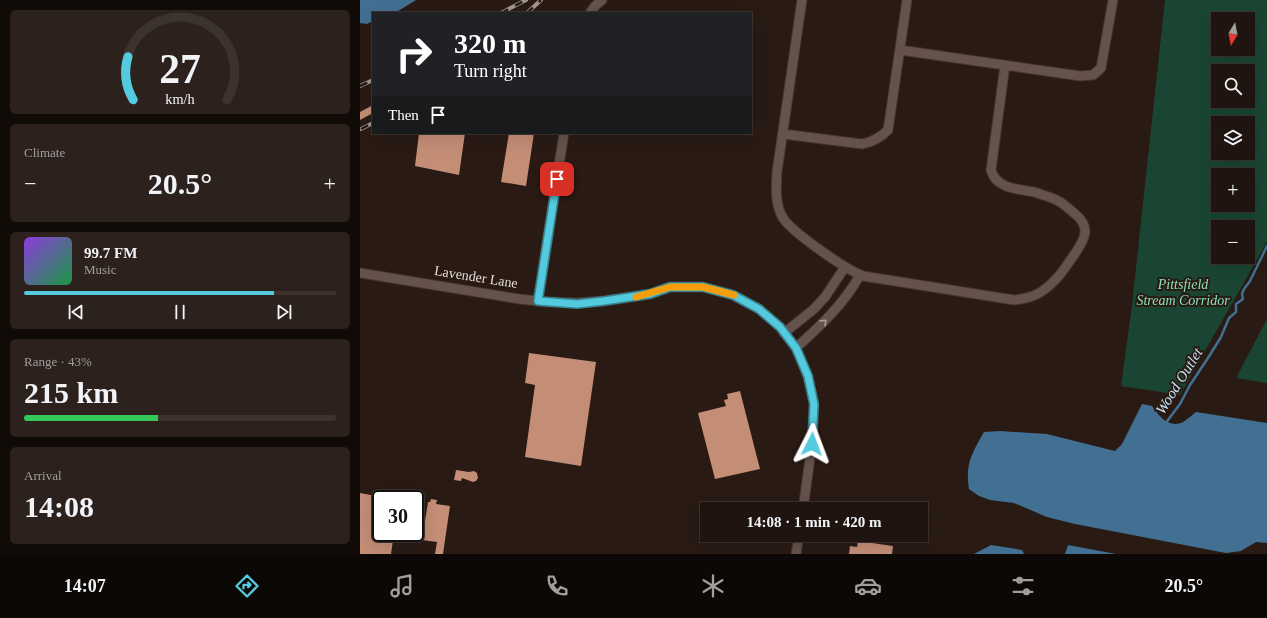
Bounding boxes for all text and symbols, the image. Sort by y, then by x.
north arrow [1211,12,1255,56]
map controls [1211,12,1255,264]
icon: right [388,28,440,80]
text: 320 m [454,28,526,59]
text: 27 [159,46,201,92]
text: Turn right [454,61,527,81]
button: search [1211,64,1255,108]
text: km/h [165,91,195,107]
icon: arrive [427,104,449,126]
text: Then [388,107,419,123]
button: layers [1211,116,1255,160]
text: Climate [24,145,65,160]
pin [540,162,574,196]
text: 20.5° [148,167,212,200]
icon: arrive [546,168,568,190]
button: + [1211,168,1255,212]
text: − [24,171,36,196]
text: + [324,171,336,196]
button: − [1211,220,1255,264]
text: 99.7 FM [84,245,137,261]
text: Music [84,262,117,277]
street label: Lavender Lane [433,263,519,291]
park label: Pittsfield Stream Corridor [1136,277,1230,308]
icon: previous [65,301,87,323]
icon: pause [169,301,191,323]
icon: next [273,301,295,323]
one-way arrow [819,319,827,326]
water label: Wood Outlet [1152,344,1206,417]
text: Range · 43% [24,354,92,369]
text: 215 km [24,376,118,409]
position arrow [791,423,833,465]
text: Arrival [24,468,62,483]
text: 14:08 [24,490,94,523]
speed limit sign: 30 [372,490,424,542]
text: 14:08 · 1 min · 420 m [747,514,882,530]
icon: directions [233,572,261,600]
icon: music [388,572,416,600]
icon: phone [543,572,571,600]
icon: climate [699,572,727,600]
icon: car [854,572,882,600]
icon: filters [1009,572,1037,600]
text: 14:07 [64,576,106,596]
text: 20.5° [1165,576,1203,596]

